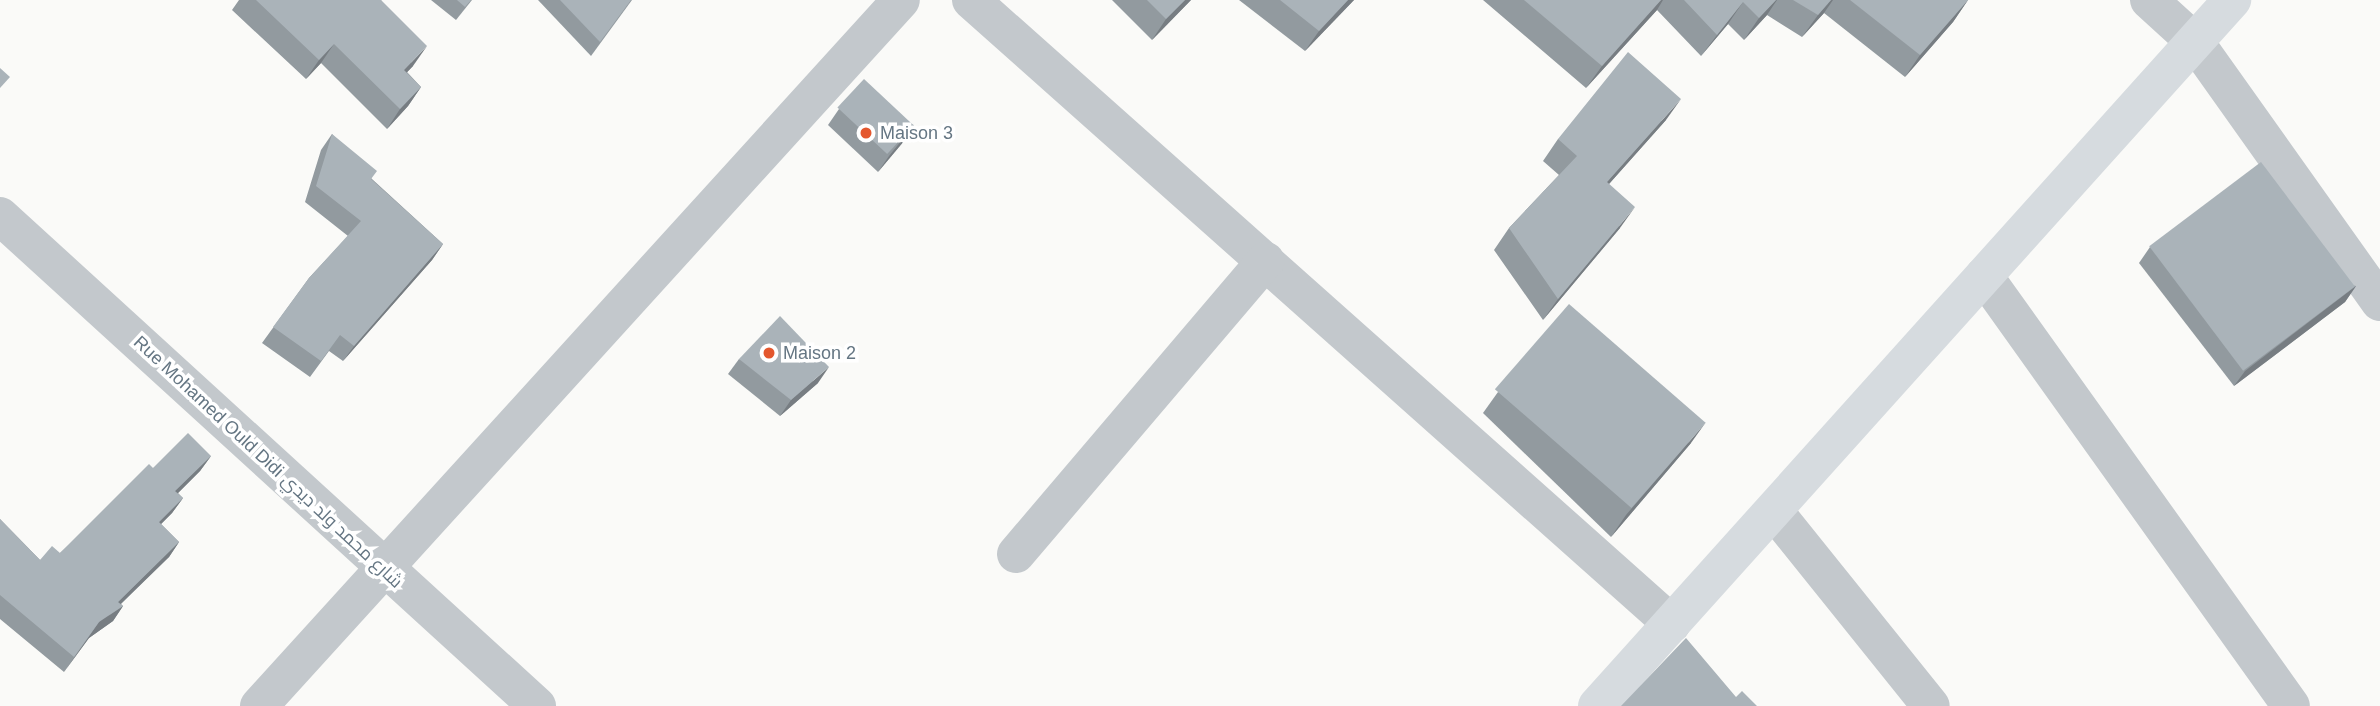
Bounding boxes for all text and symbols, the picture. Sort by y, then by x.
place label: Maison 3 [880,122,953,144]
marker: Maison 3 [858,125,874,141]
street label: Rue Mohamed Ould Didi شارع محمد ولد ديدي [129,331,407,593]
place label: Maison 2 [783,342,856,364]
marker: Maison 2 [761,345,777,361]

